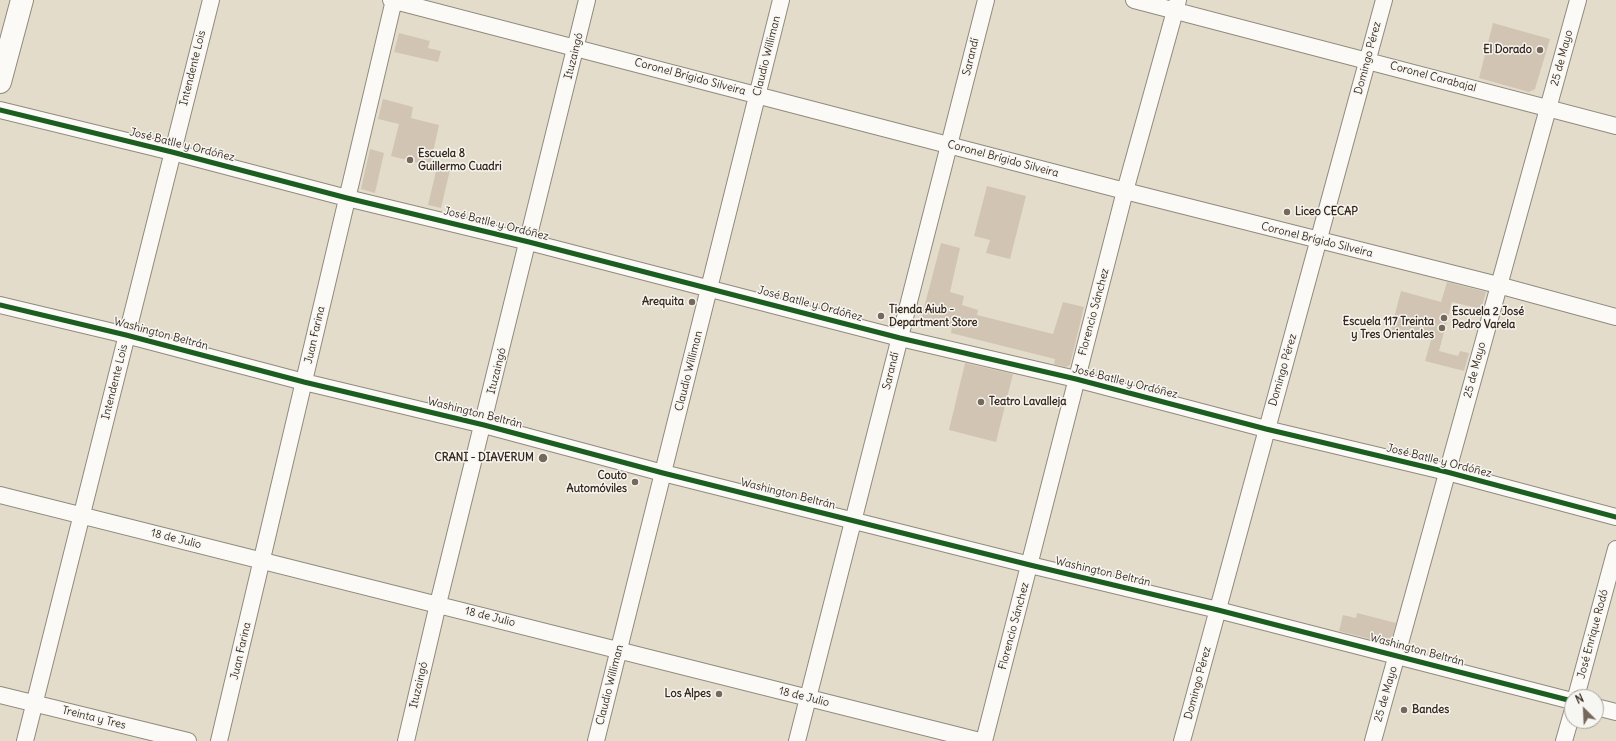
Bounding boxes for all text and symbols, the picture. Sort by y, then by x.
street label: Claudio Williman [751,15,783,97]
street label: Domingo Pérez [1352,20,1384,96]
street label: Intendente Lois [177,29,209,107]
street label: 25 de Mayo [1548,29,1576,87]
street label: Ituzaingó [562,31,586,81]
street label: Sarandí [960,37,982,77]
place label: El Dorado [1483,43,1532,57]
marker: El Dorado [1535,45,1545,55]
street label: Coronel Brígido Silveira [633,56,747,98]
street label: Coronel Carabajal [1388,59,1478,95]
street label: José Batlle y Ordóñez [128,126,236,164]
street label: Coronel Brígido Silveira [946,138,1060,180]
place label: Escuela 8 Guillermo Cuadri [418,147,502,173]
marker: Escuela 8 Guillermo Cuadri [405,155,415,165]
street label: José Batlle y Ordóñez [442,205,550,243]
place label: Liceo CECAP [1295,205,1358,219]
marker: Liceo CECAP [1282,207,1292,217]
street label: Coronel Brígido Silveira [1260,220,1374,260]
street label: Florencio Sánchez [1076,267,1112,357]
street label: José Batlle y Ordóñez [756,284,864,324]
place label: Arequita [642,295,684,309]
marker: Arequita [687,297,697,307]
place label: Tienda Aiub - Department Store [889,303,978,329]
street label: Juan Farina [302,305,328,365]
place label: Escuela 2 José Pedro Varela [1452,305,1524,331]
marker: Tienda Aiub - Department Store [876,311,886,321]
marker: Escuela 2 José Pedro Varela [1439,313,1449,323]
street label: Washington Beltrán [112,315,210,353]
place label: Escuela 117 Treinta y Tres Orientales [1343,315,1434,341]
marker: Escuela 117 Treinta y Tres Orientales [1437,323,1447,333]
street label: Claudio Williman [673,330,705,412]
street label: Domingo Pérez [1266,332,1300,408]
street label: 25 de Mayo [1461,341,1489,399]
street label: Intendente Lois [99,343,131,421]
street label: Ituzaingó [485,346,509,396]
street label: Sarandí [880,351,902,391]
street label: José Batlle y Ordóñez [1071,363,1179,401]
street label: Washington Beltrán [426,395,524,431]
place label: Teatro Lavalleja [989,395,1066,409]
marker: Teatro Lavalleja [976,397,986,407]
street label: José Batlle y Ordóñez [1385,442,1493,480]
place label: CRANI - DIAVERUM [434,451,534,465]
marker: CRANI - DIAVERUM [537,452,549,464]
place label: Couto Automóviles [567,469,627,495]
street label: Washington Beltrán [739,476,837,512]
marker: Couto Automóviles [630,477,640,487]
street label: 18 de Julio [149,526,203,552]
street label: Washington Beltrán [1054,555,1152,589]
street label: Florencio Sánchez [996,581,1032,671]
street label: José Enrique Rodó [1575,588,1611,680]
street label: 18 de Julio [463,604,517,630]
street label: Juan Farina [228,621,254,681]
street label: Washington Beltrán [1368,631,1466,669]
street label: Claudio Williman [594,644,626,726]
street label: Domingo Pérez [1182,645,1214,721]
street label: Ituzaingó [407,660,431,710]
street label: 25 de Mayo [1372,665,1400,723]
street label: 18 de Julio [777,684,831,710]
place label: Los Alpes [665,687,711,701]
marker: Los Alpes [714,689,724,699]
north arrow [1564,689,1604,729]
text: N [1573,691,1586,707]
place label: Bandes [1412,703,1449,717]
street label: Treinta y Tres [61,704,127,732]
marker: Bandes [1399,705,1409,715]

